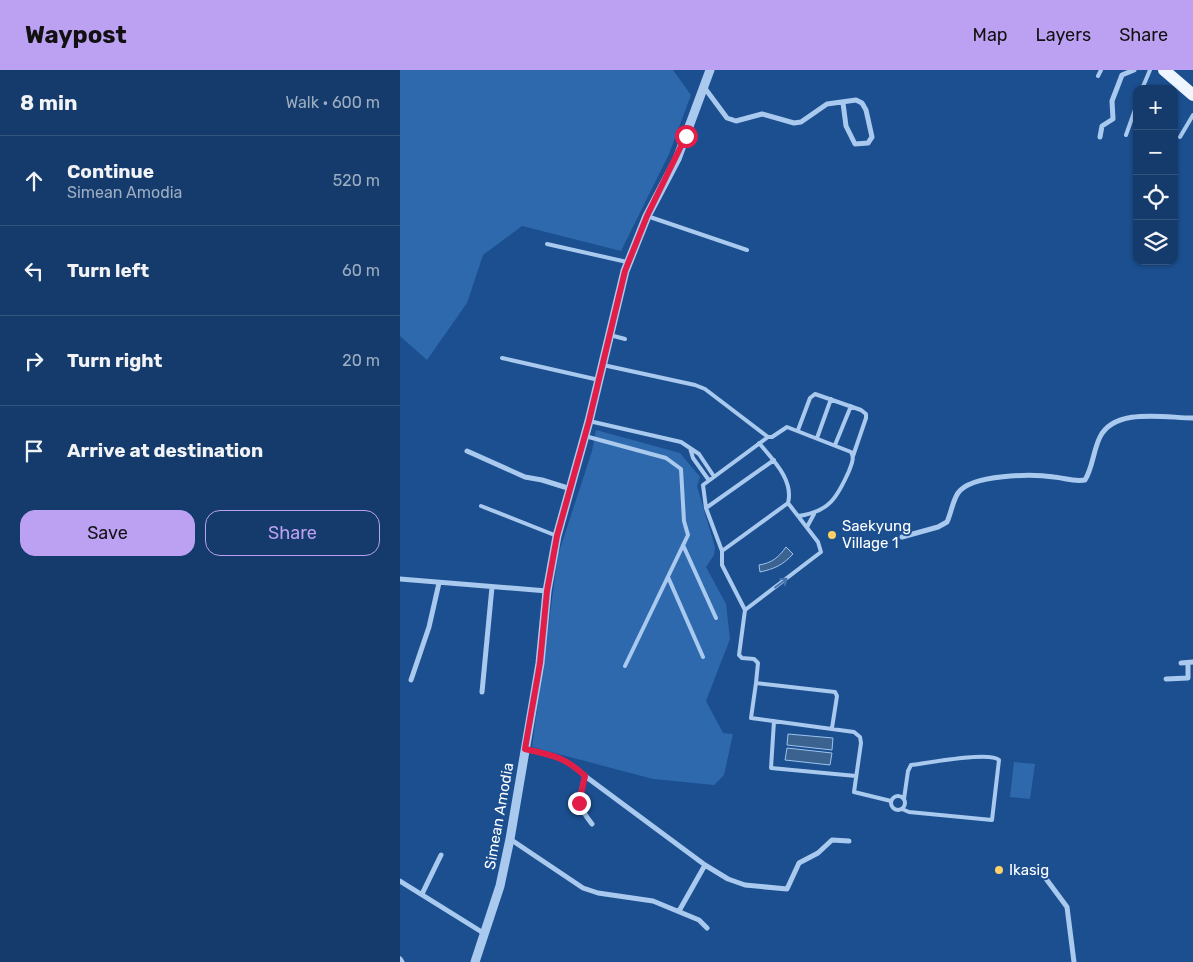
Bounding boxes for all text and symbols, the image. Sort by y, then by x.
text: Waypost [25,21,127,49]
text: Map [973,24,1008,46]
text: Layers [1036,24,1091,46]
text: Share [1119,24,1168,46]
map controls [1133,85,1178,265]
button: + [1133,85,1178,130]
text: 8 min [20,90,77,115]
text: Walk · 600 m [285,93,380,112]
route start [675,125,698,148]
button: − [1133,130,1178,175]
text: Continue [67,160,154,183]
icon: ahead [20,167,48,195]
text: 520 m [333,171,380,190]
button: locate [1133,175,1178,220]
text: Simean Amodia [67,183,182,202]
button: layers [1133,220,1178,265]
icon: left [20,257,48,285]
text: Turn left [67,259,149,282]
text: 60 m [342,261,380,280]
icon: right [20,347,48,375]
text: Turn right [67,349,162,372]
text: 20 m [342,351,380,370]
icon: arrive [20,437,48,465]
text: Arrive at destination [67,439,263,462]
button: Save [20,510,195,556]
button: Share [205,510,380,556]
place label: Saekyung Village 1 [842,517,911,552]
marker: Saekyung Village 1 [826,529,838,541]
one-way arrow [774,578,788,588]
street label: Simean Amodia [481,761,517,871]
route end [568,792,591,815]
place label: Ikasig [1009,861,1049,879]
marker: Ikasig [993,864,1005,876]

